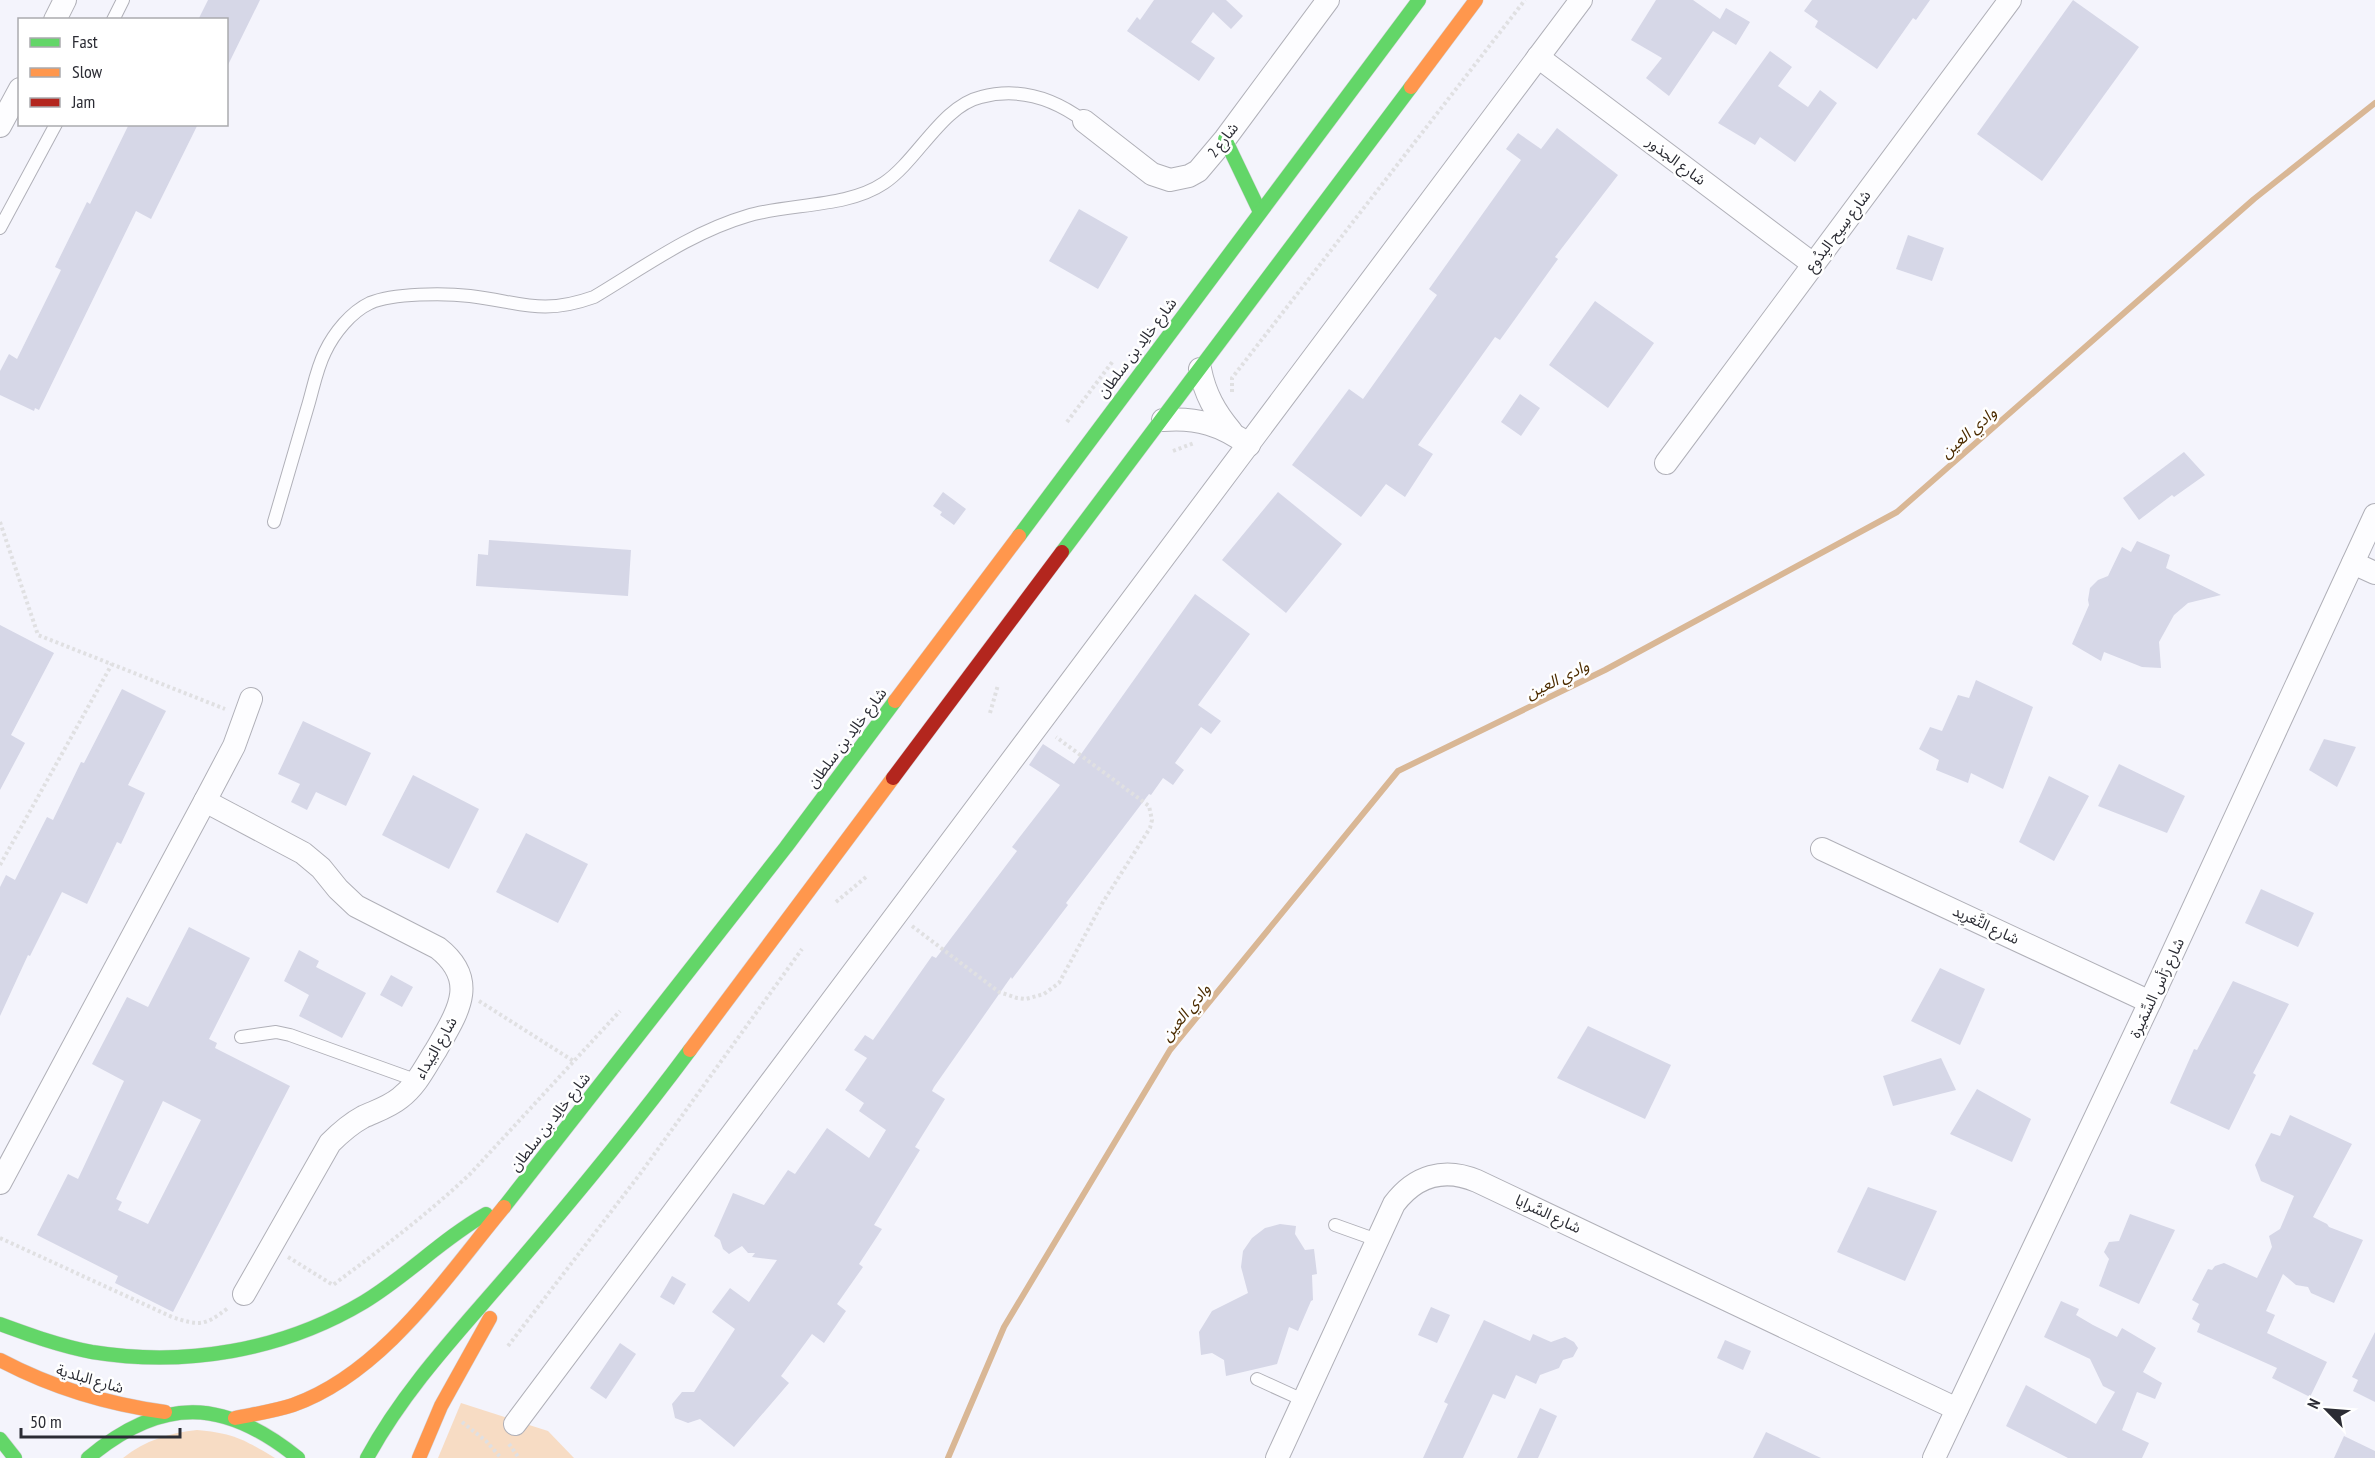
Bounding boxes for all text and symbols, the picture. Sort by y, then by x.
legend [18,18,228,126]
text: Fast [72,30,98,53]
text: Slow [72,60,103,83]
text: Jam [71,90,95,113]
street label: شارع 2 [1203,118,1245,163]
street label: شارع الجذور [1640,131,1710,192]
street label: شارع سِيح البِدُوع [1801,186,1877,277]
street label: شارع خالِد بن سلطان [1093,294,1183,403]
water label: وادي العين [1936,402,2003,465]
water label: وادي العين [1522,655,1594,706]
street label: شارع خالِد بن سلطان [803,684,893,793]
street label: شارع التَّغرِيد [1949,901,2023,951]
street label: شارع رَأس السِّمَيرة [2125,934,2191,1042]
water label: وادي العين [1156,979,1217,1047]
street label: شارع البَيداء [410,1013,464,1084]
street label: شارع خالِد بن سلطان [505,1068,597,1177]
street label: شارع السَّرايا [1511,1190,1584,1240]
street label: شارع البلدية [53,1360,126,1400]
north arrow [2297,1380,2357,1440]
text: N [2303,1396,2324,1412]
scale bar [21,1401,180,1439]
text: 50 m [30,1410,62,1433]

